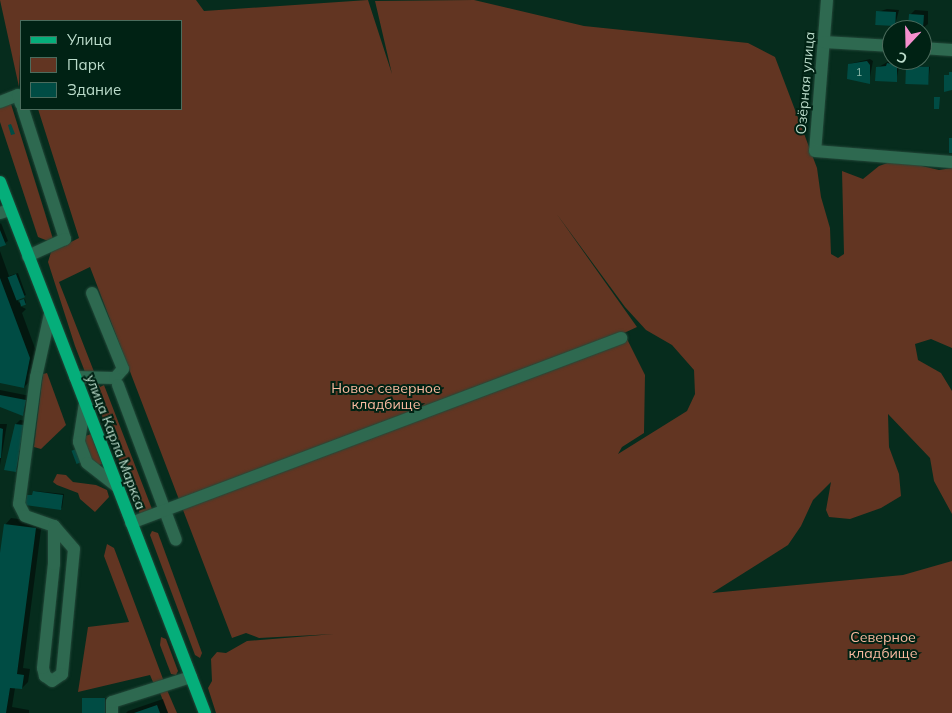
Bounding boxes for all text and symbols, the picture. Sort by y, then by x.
legend [20,20,182,110]
north arrow [882,20,932,70]
text: Улица [67,30,112,49]
street label: Озёрная улица [792,31,818,135]
text: С [894,48,910,68]
text: Парк [67,55,105,74]
house number: 1 [856,65,862,79]
text: Здание [67,80,121,99]
street label: улица Карла Маркса [82,372,150,512]
park label: Новое северное кладбище [331,380,441,412]
park label: Северное кладбище [849,629,917,662]

